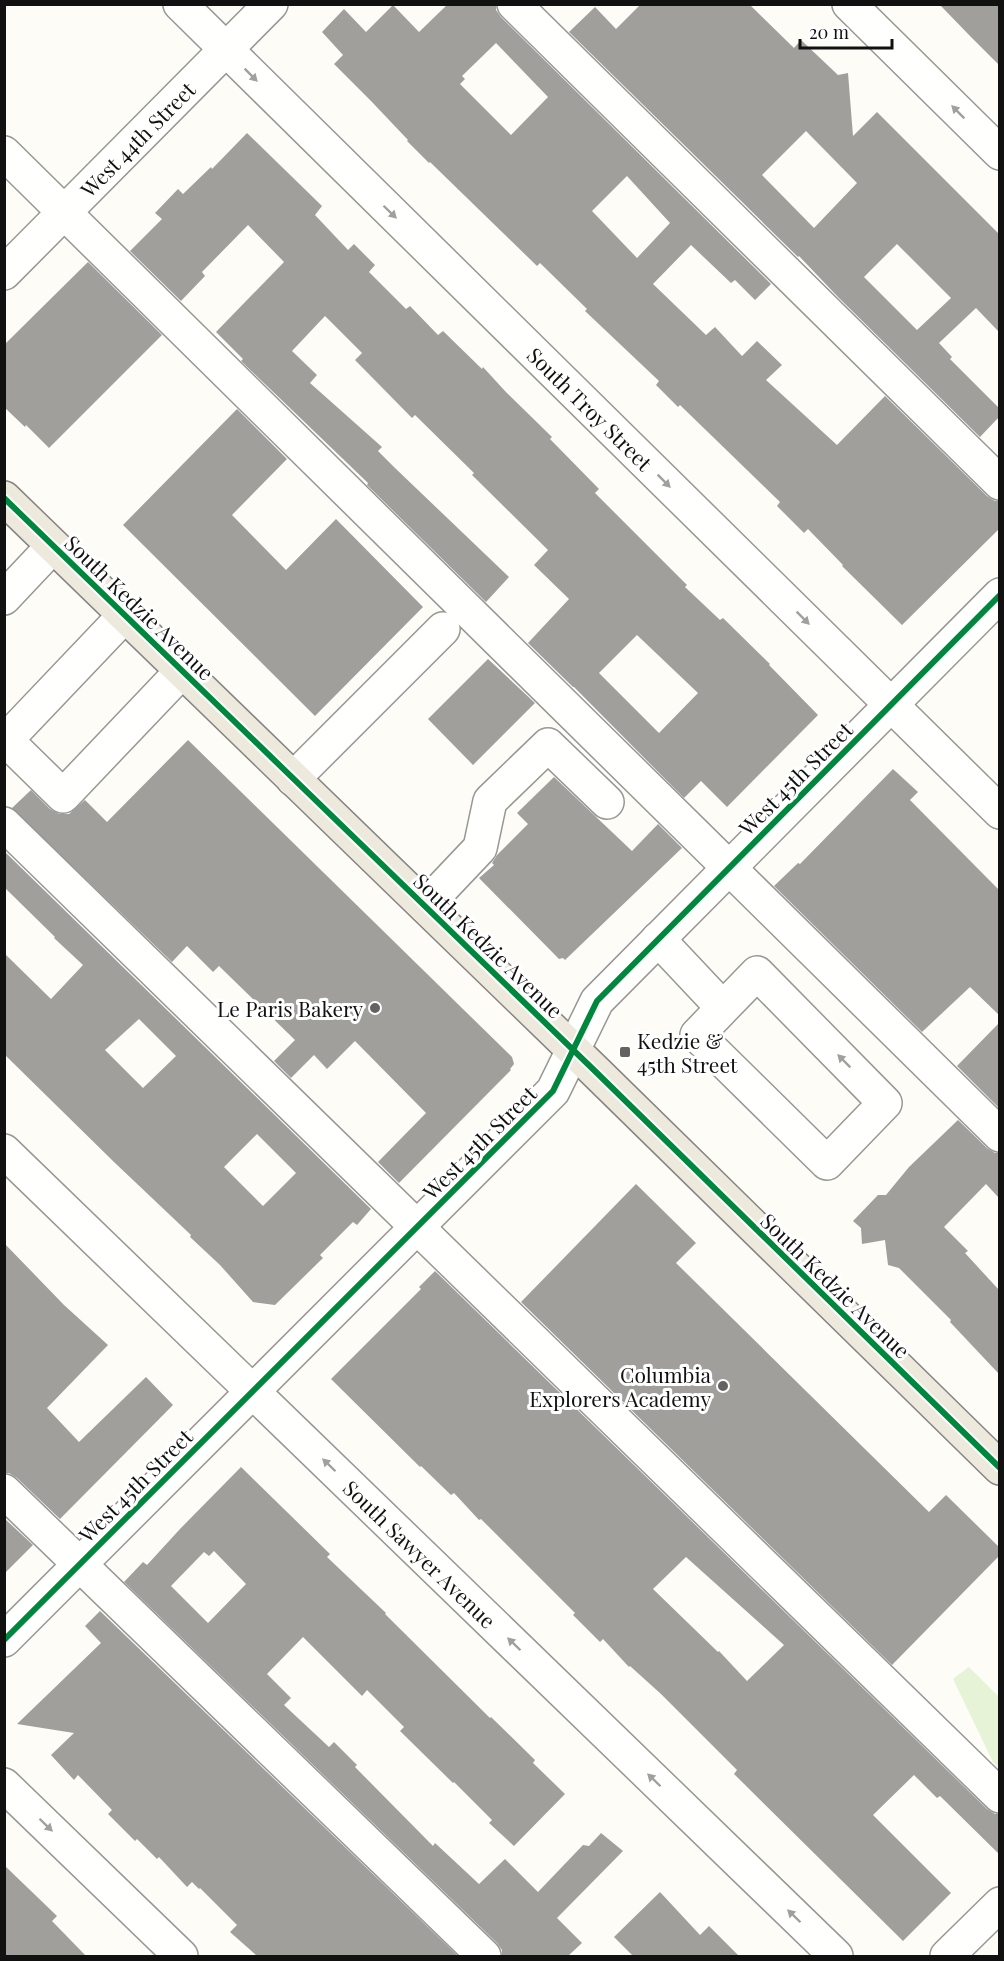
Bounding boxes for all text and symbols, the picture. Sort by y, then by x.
scale bar [800,12,892,50]
text: 20 m [809,20,849,44]
one-way arrow [244,68,259,82]
street label: West 44th Street [73,75,201,203]
one-way arrow [951,105,965,119]
one-way arrow [383,204,397,218]
street label: South Troy Street [522,341,659,476]
one-way arrow [656,474,670,488]
street label: South Kedzie Avenue [59,528,221,686]
one-way arrow [795,611,810,625]
street label: West 45th Street [731,715,858,842]
street label: South Kedzie Avenue [408,866,570,1024]
place label: Le Paris Bakery [217,994,363,1022]
marker: Le Paris Bakery [368,1001,382,1015]
place label: Kedzie & 45th Street [637,1026,738,1078]
marker: Kedzie & 45th Street [618,1045,632,1059]
one-way arrow [837,1053,851,1068]
street label: West 45th Street [415,1079,542,1206]
street label: South Kedzie Avenue [755,1206,917,1364]
place label: Columbia Explorers Academy [529,1360,712,1412]
marker: Columbia Explorers Academy [716,1379,730,1393]
street label: West 45th Street [71,1422,198,1549]
one-way arrow [321,1458,336,1472]
street label: South Sawyer Avenue [338,1473,502,1634]
one-way arrow [507,1638,521,1652]
one-way arrow [646,1773,661,1787]
one-way arrow [39,1818,53,1832]
one-way arrow [787,1910,802,1923]

